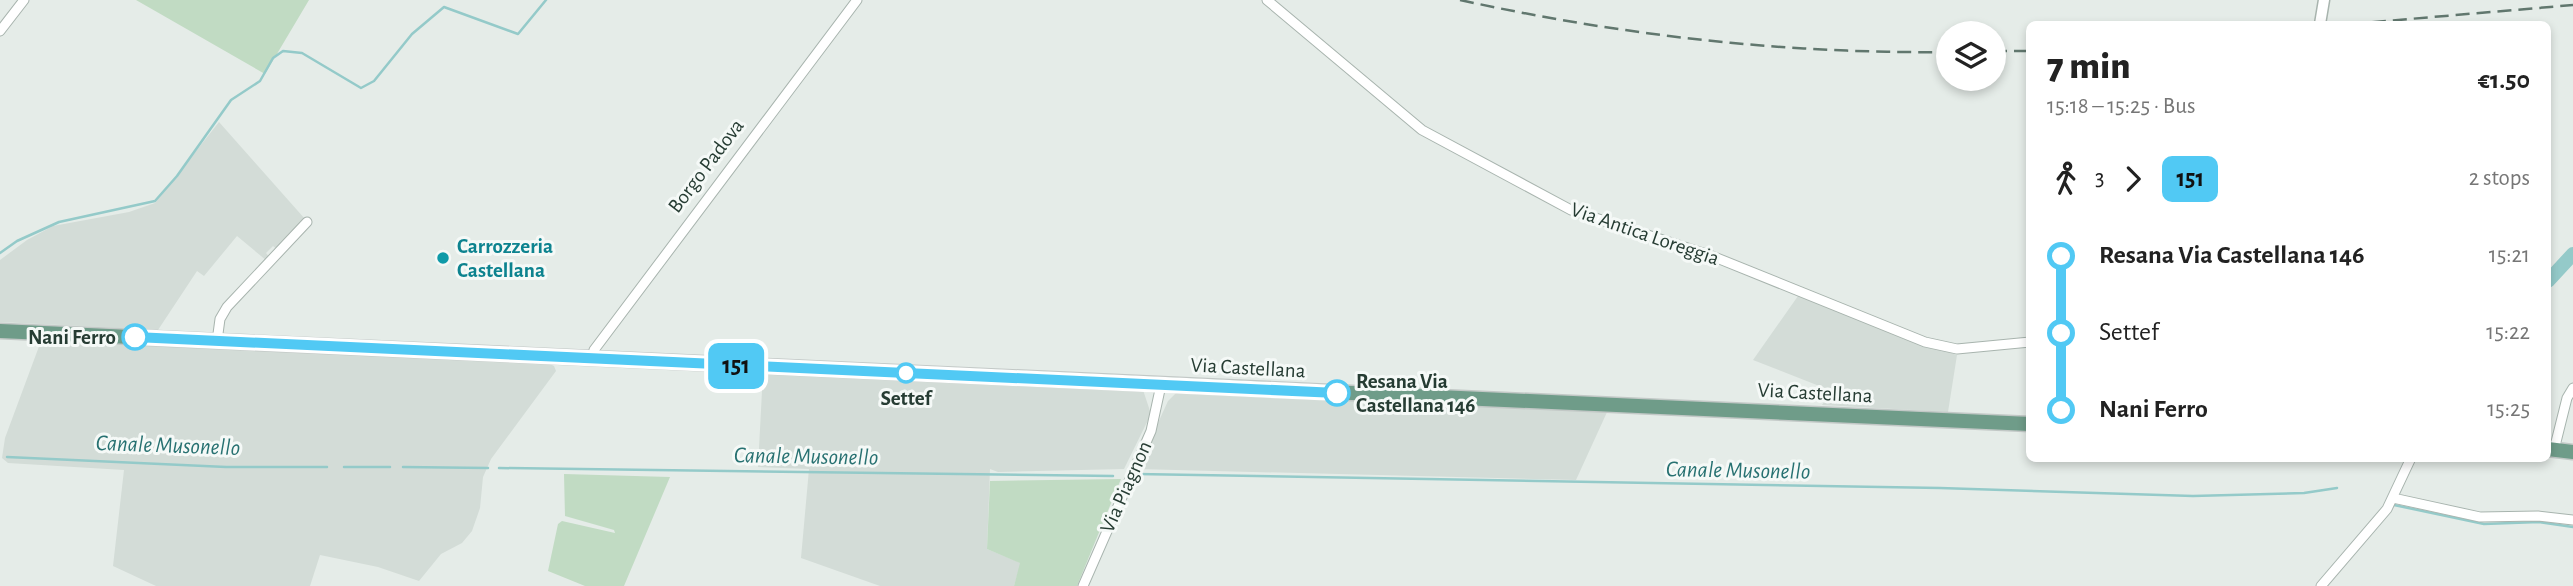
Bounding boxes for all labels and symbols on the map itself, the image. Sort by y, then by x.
street label: Borgo Padova [664,115,748,217]
street label: Via Antica Loreggia [1568,199,1722,269]
place label: Carrozzeria Castellana [457,236,553,281]
marker: Carrozzeria Castellana [435,250,451,266]
marker: Nani Ferro [122,324,148,350]
place label: Nani Ferro [28,327,116,348]
line badge: 151 [696,343,776,389]
street label: Via Castellana [1190,355,1306,382]
marker: Settef [896,363,916,383]
place label: Resana Via Castellana 146 [1356,371,1475,416]
marker: Resana Via Castellana 146 [1324,380,1350,406]
street label: Via Castellana [1757,380,1873,407]
place label: Settef [881,388,934,409]
water label: Canale Musonello [95,432,241,460]
street label: Via Piagnon [1097,438,1155,536]
water label: Canale Musonello [734,444,878,470]
water label: Canale Musonello [1666,458,1810,484]

